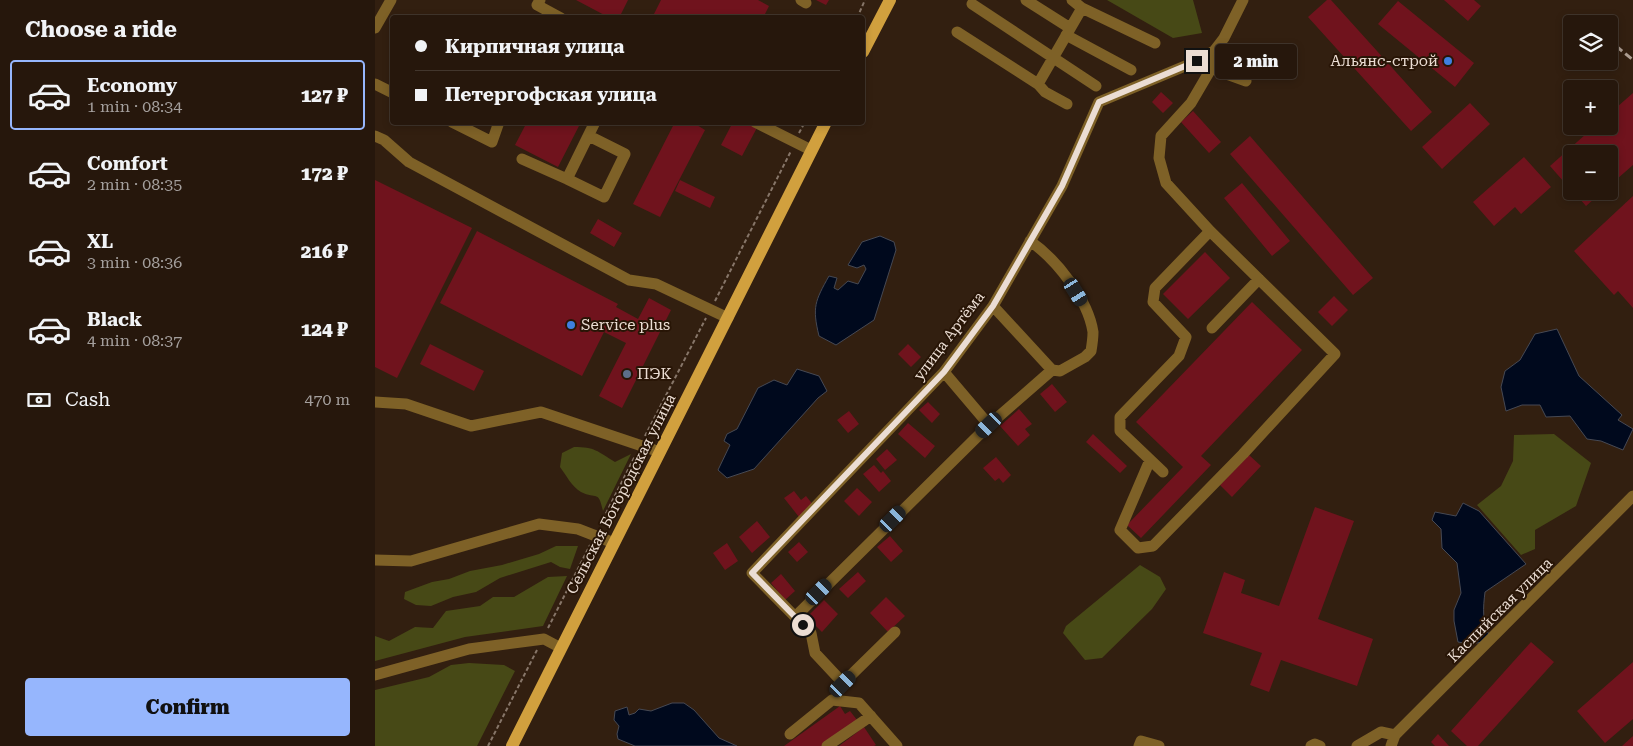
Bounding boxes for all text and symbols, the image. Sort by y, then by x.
map controls [1563,15,1618,200]
button: layers [1563,15,1618,70]
text: Choose a ride [25,17,177,42]
text: Кирпичная улица [445,35,624,58]
callout: 2 min [1215,44,1297,78]
route end [1186,50,1208,72]
text: 2 min [1234,52,1278,71]
place label: Альянс-строй [1330,52,1438,70]
marker: Альянс-строй [1442,55,1454,67]
icon: car [27,73,72,118]
text: Economy [87,74,177,97]
button: + [1563,80,1618,135]
text: Петергофская улица [445,83,657,106]
text: 127 ₽ [301,84,348,107]
text: 1 min · 08:34 [87,97,182,116]
button: − [1563,145,1618,200]
icon: car [27,151,72,196]
text: Comfort [87,152,168,175]
text: 172 ₽ [301,162,348,185]
text: 2 min · 08:35 [87,175,182,194]
icon: car [27,229,72,274]
text: XL [87,230,113,253]
text: 216 ₽ [301,240,348,263]
text: 3 min · 08:36 [87,253,182,272]
car [1061,275,1090,309]
street label: улица Артёма [910,288,988,384]
icon: car [27,307,72,352]
text: Black [87,308,142,331]
place label: Service plus [581,316,670,334]
text: 124 ₽ [301,318,348,341]
marker: Service plus [565,319,577,331]
text: 4 min · 08:37 [87,331,182,350]
place label: ПЭК [637,365,672,383]
marker: ПЭК [621,368,633,380]
icon: cash [25,386,53,414]
text: Cash [65,388,110,411]
text: 470 m [304,390,350,409]
street label: Сельская Богородская улица [563,391,679,597]
car [972,409,1005,441]
car [877,503,908,535]
street label: Каспийская улица [1444,554,1556,666]
car [803,576,834,608]
route start [792,614,814,636]
car [827,668,858,700]
button: Confirm [25,678,350,736]

